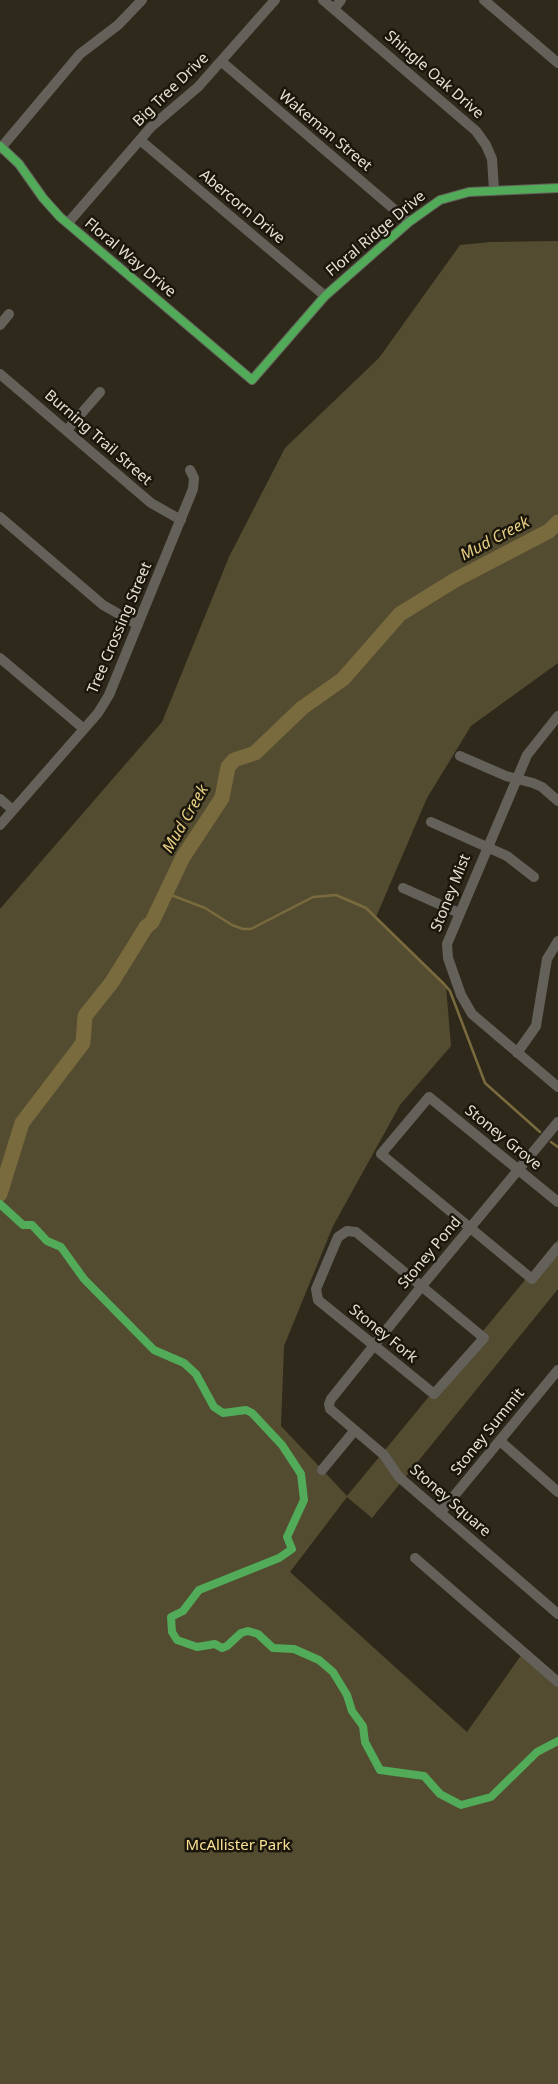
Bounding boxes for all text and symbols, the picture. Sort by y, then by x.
street label: Shingle Oak Drive [381,27,487,123]
street label: Big Tree Drive [129,49,213,131]
street label: Wakeman Street [275,87,375,175]
street label: Abercorn Drive [196,166,288,248]
street label: Floral Ridge Drive [323,187,429,281]
street label: Floral Way Drive [81,215,179,301]
street label: Burning Trail Street [41,387,155,489]
water label: Mud Creek [457,513,533,565]
street label: Tree Crossing Street [84,559,156,697]
water label: Mud Creek [159,782,213,856]
street label: Stoney Mist [427,852,475,934]
street label: Stoney Grove [461,1102,545,1174]
street label: Stoney Pond [395,1213,465,1293]
street label: Stoney Fork [345,1301,421,1367]
street label: Stoney Summit [447,1385,529,1479]
street label: Stoney Square [406,1461,494,1541]
park label: McAllister Park [186,1837,290,1855]

